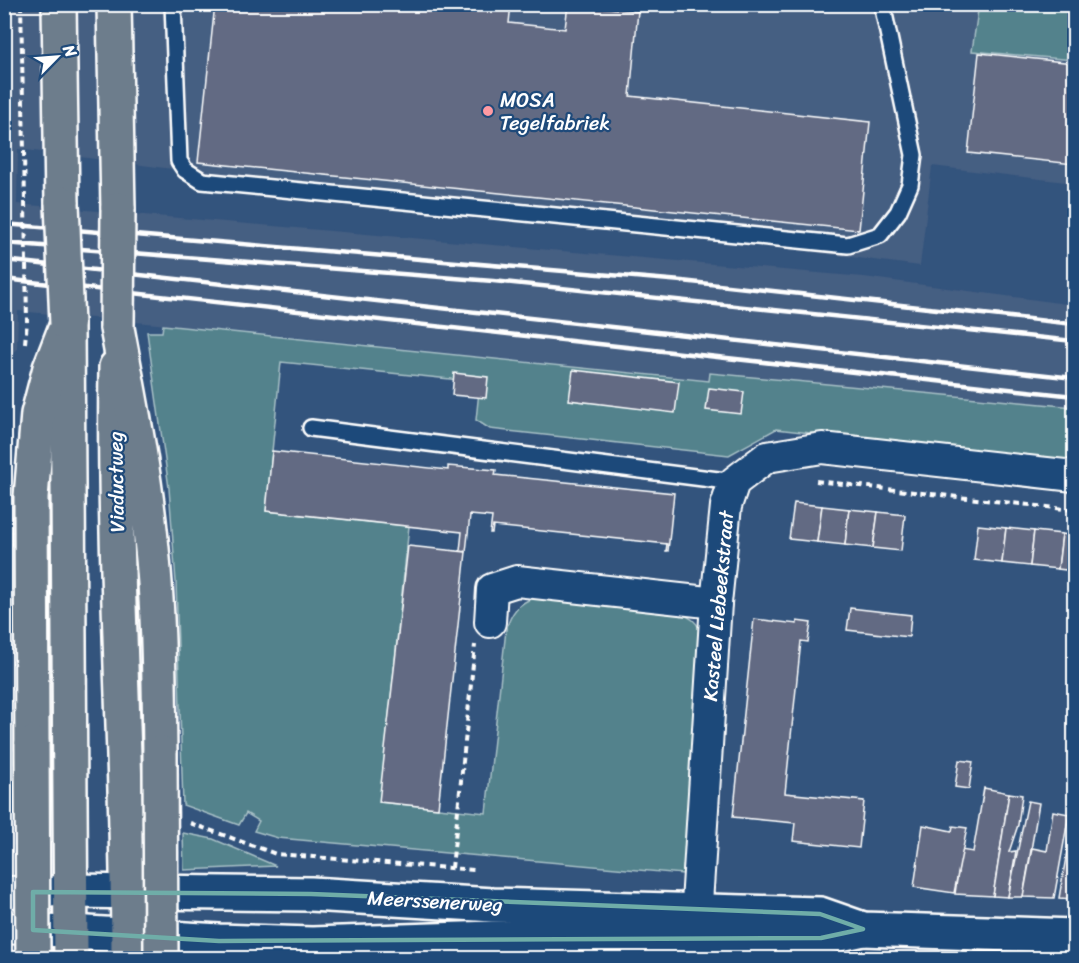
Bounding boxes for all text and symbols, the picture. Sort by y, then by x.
north arrow [27,27,87,87]
text: N [54,39,86,63]
place label: MOSA Tegelfabriek [500,83,610,141]
marker: MOSA Tegelfabriek [481,104,495,118]
street label: Viaductweg [98,431,135,533]
street label: Kasteel Liebeekstraat [693,509,744,703]
street label: Meerssenerweg [366,880,504,923]

